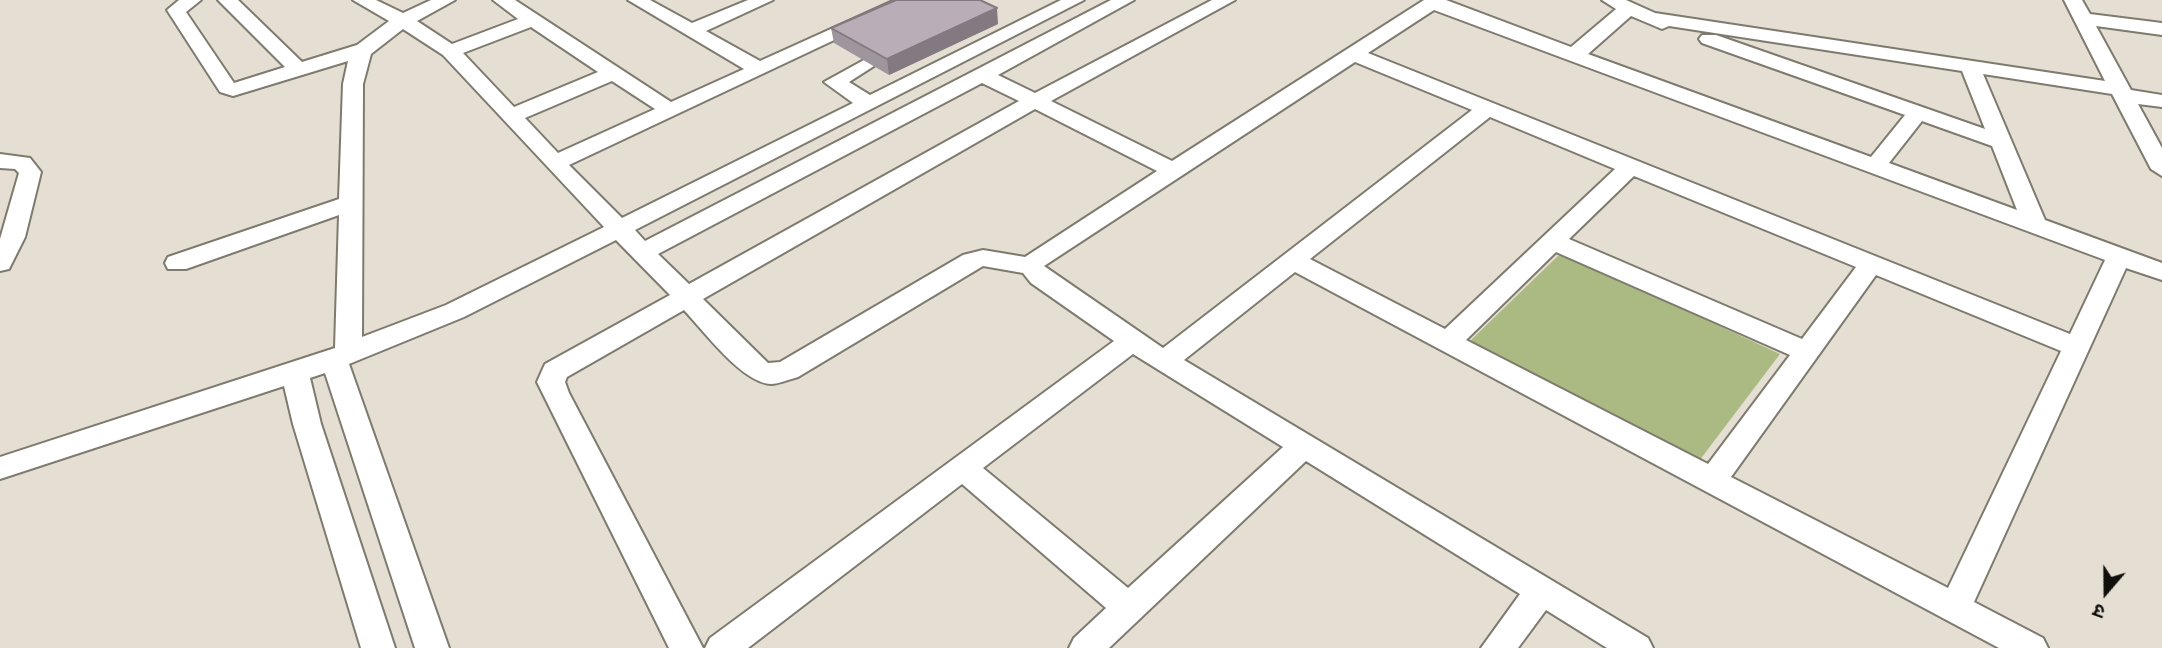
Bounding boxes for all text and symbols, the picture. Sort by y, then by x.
north arrow [2071,557,2141,627]
text: उ [2089,599,2108,625]

